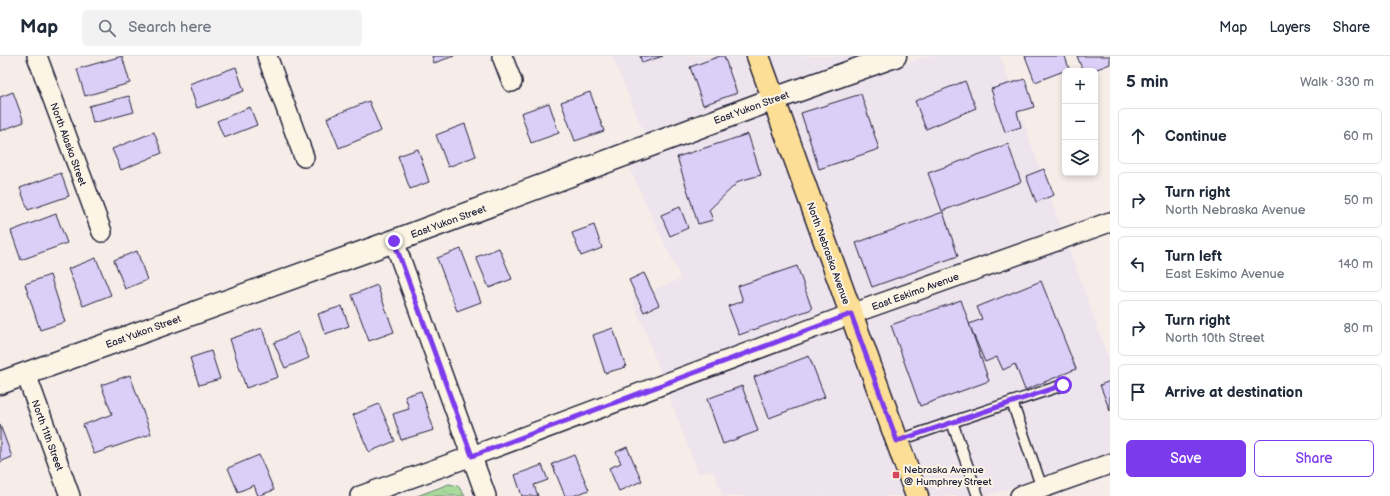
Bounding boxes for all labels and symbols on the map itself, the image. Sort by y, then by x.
street label: East Yukon Street [712,89,791,127]
street label: North Alaska Street [47,101,89,187]
street label: North Nebraska Avenue [804,201,852,306]
street label: East Yukon Street [409,203,488,241]
route end [385,232,403,250]
street label: East Eskimo Avenue [870,271,961,313]
street label: East Yukon Street [104,313,183,351]
route start [1054,376,1072,394]
street label: North 11th Street [29,398,65,472]
place label: Nebraska Avenue @ Humphrey Street [904,464,991,488]
marker: Nebraska Avenue @ Humphrey Street [891,470,901,480]

